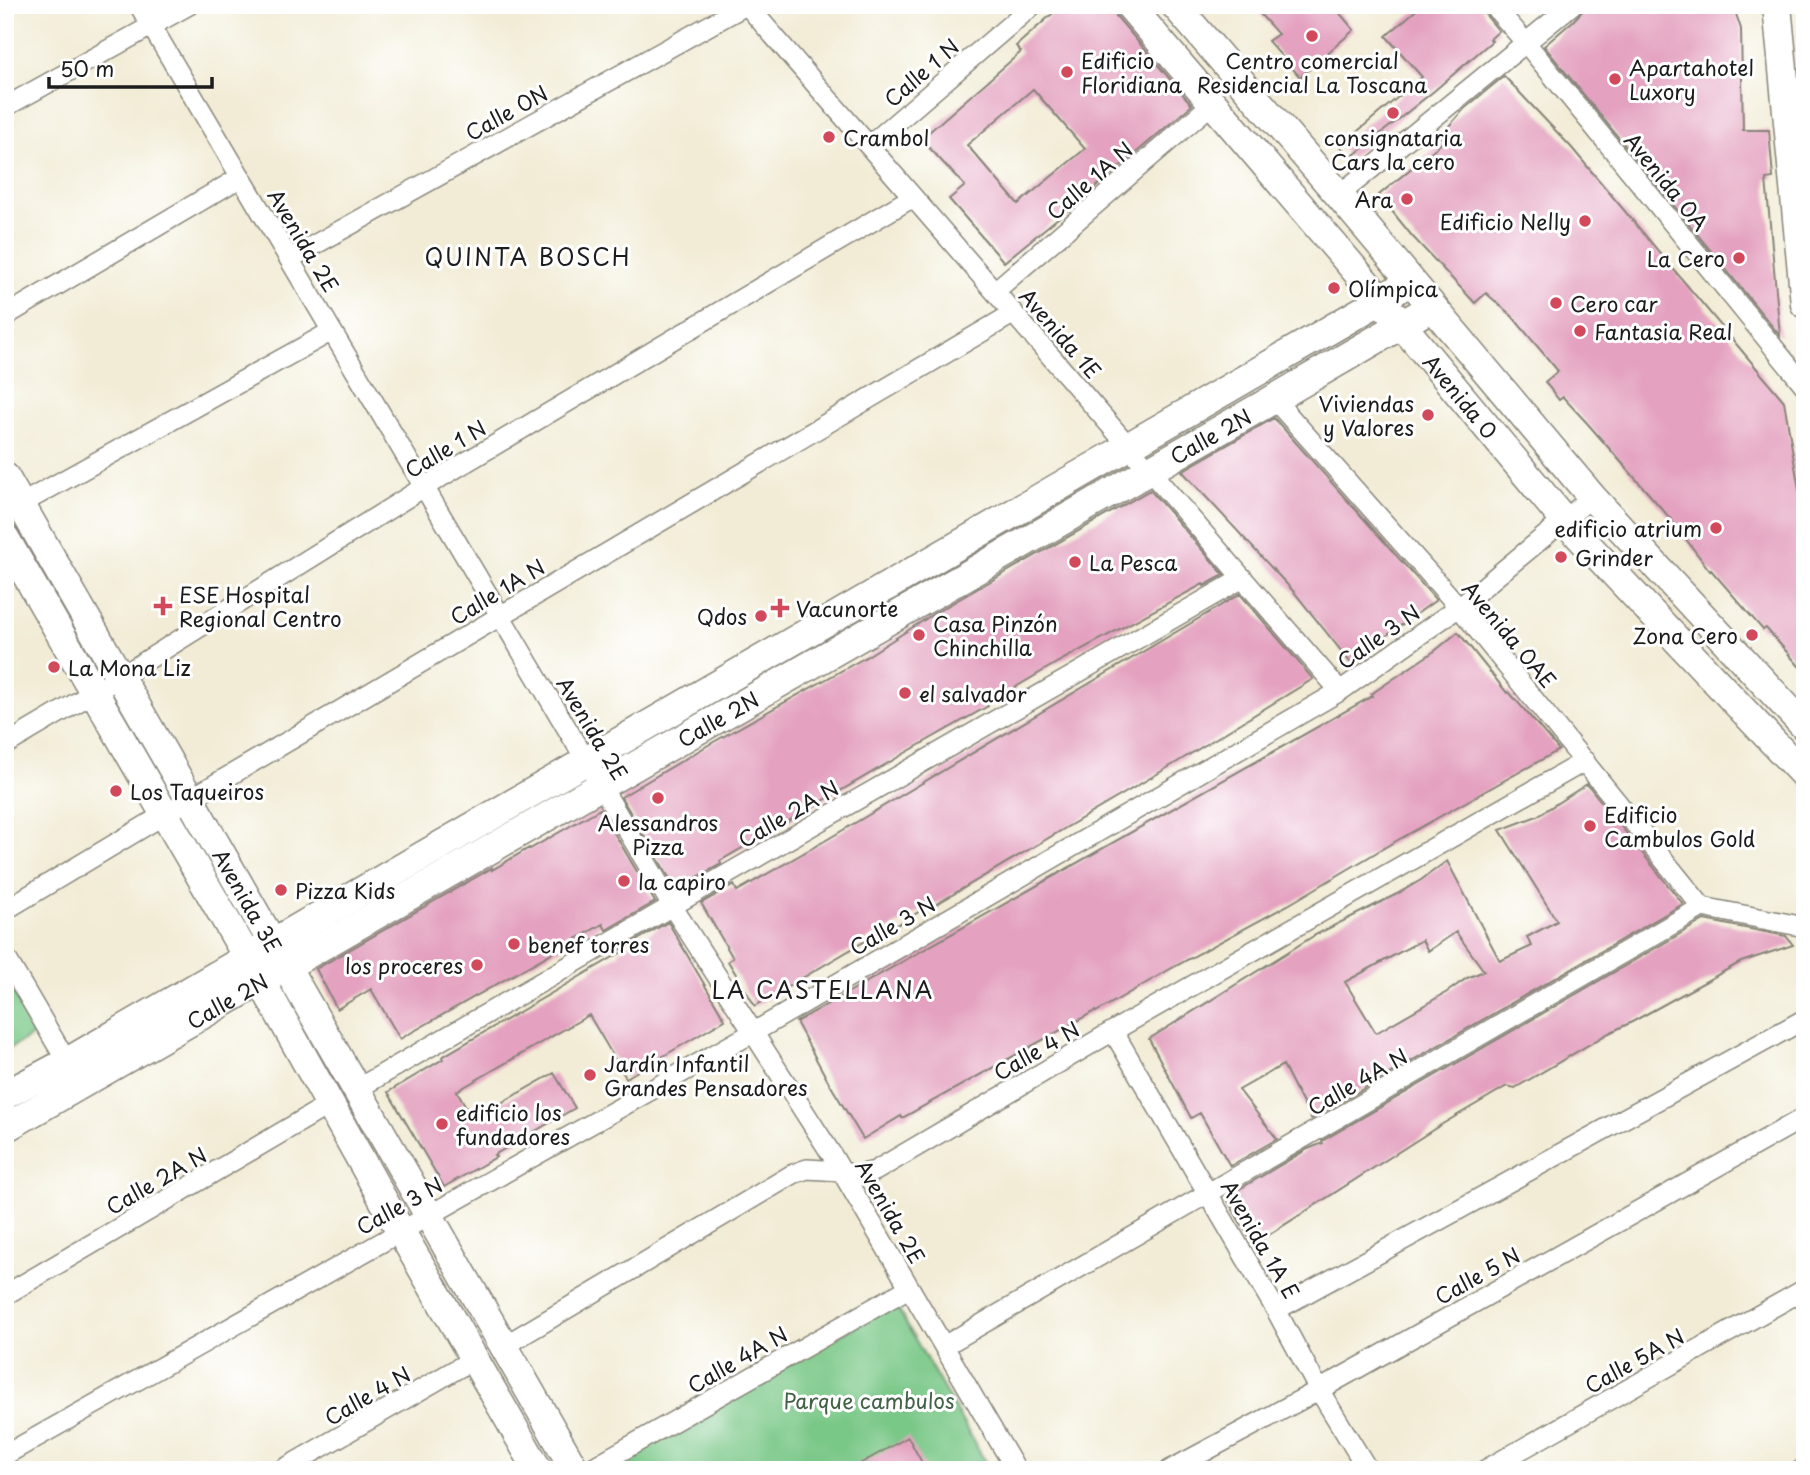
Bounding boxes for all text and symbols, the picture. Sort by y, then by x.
marker: Centro comercial Residencial La Toscana [1304,28,1320,44]
street label: Calle 1 N [876,30,966,114]
place label: Edificio Floridiana [1081,44,1183,100]
place label: Centro comercial Residencial La Toscana [1197,44,1428,100]
scale bar [49,46,212,90]
place label: Apartahotel Luxory [1629,51,1754,107]
text: 50 m [60,52,114,84]
marker: Edificio Floridiana [1059,64,1075,80]
marker: Apartahotel Luxory [1607,71,1623,87]
street label: Calle 0N [459,76,553,148]
marker: consignataria Cars la cero [1385,105,1401,121]
place label: Crambol [843,121,929,153]
place label: consignataria Cars la cero [1324,121,1463,177]
street label: Avenida 0A [1617,125,1717,237]
marker: Crambol [821,129,837,145]
street label: Calle 1A N [1039,133,1139,227]
street label: Avenida 2E [260,182,348,298]
place label: Ara [1355,183,1393,215]
marker: Ara [1399,191,1415,207]
place label: Edificio Nelly [1440,205,1571,237]
marker: Edificio Nelly [1577,213,1593,229]
district label: QUINTA BOSCH [425,239,631,274]
place label: La Cero [1647,242,1725,274]
marker: La Cero [1731,250,1747,266]
place label: Olímpica [1348,272,1439,304]
marker: Olímpica [1326,280,1342,296]
street label: Avenida 1E [1013,281,1109,385]
place label: Cero car [1570,287,1658,319]
marker: Cero car [1548,295,1564,311]
place label: Fantasia Real [1594,315,1732,347]
marker: Fantasia Real [1572,323,1588,339]
street label: Avenida 0 [1416,347,1506,445]
place label: Viviendas y Valores [1319,387,1414,443]
street label: Calle 2N [1164,400,1257,472]
marker: Viviendas y Valores [1420,407,1436,423]
street label: Calle 1 N [398,411,492,485]
place label: edificio atrium [1554,512,1702,544]
marker: edificio atrium [1708,520,1724,536]
place label: Grinder [1575,541,1653,573]
place label: La Pesca [1089,546,1177,578]
marker: Grinder [1553,549,1569,565]
street label: Calle 1A N [443,550,551,632]
marker: La Pesca [1067,554,1083,570]
street label: Avenida 0AE [1455,573,1565,695]
place label: ESE Hospital Regional Centro [179,578,342,634]
place label: Vacunorte [796,592,898,624]
marker: ESE Hospital Regional Centro [153,596,173,616]
street label: Calle 3 N [1330,596,1426,676]
marker: Vacunorte [770,598,790,618]
place label: Qdos [697,600,747,632]
place label: Casa Pinzón Chinchilla [933,607,1058,663]
marker: Qdos [753,608,769,624]
place label: Zona Cero [1633,619,1738,651]
marker: Casa Pinzón Chinchilla [911,627,927,643]
marker: Zona Cero [1744,627,1760,643]
place label: La Mona Liz [68,651,191,683]
marker: La Mona Liz [46,659,62,675]
street label: Avenida 2E [549,670,637,786]
place label: el salvador [919,677,1027,709]
street label: Calle 2N [671,682,764,755]
marker: el salvador [897,685,913,701]
street label: Calle 2A N [732,771,844,855]
place label: Los Taqueiros [130,775,264,807]
marker: Los Taqueiros [108,783,124,799]
marker: Alessandros Pizza [650,790,666,806]
place label: Edificio Cambulos Gold [1604,798,1755,854]
place label: Alessandros Pizza [598,806,718,862]
marker: Edificio Cambulos Gold [1582,818,1598,834]
street label: Avenida 3E [205,842,291,958]
place label: la capiro [638,865,726,897]
marker: la capiro [616,873,632,889]
place label: Pizza Kids [295,874,395,906]
marker: Pizza Kids [273,882,289,898]
street label: Calle 3 N [843,887,941,963]
place label: benef torres [528,928,649,960]
marker: benef torres [506,936,522,952]
place label: los proceres [345,949,463,981]
marker: los proceres [469,957,485,973]
street label: Calle 2N [180,964,274,1037]
district label: LA CASTELLANA [712,972,934,1007]
street label: Calle 4 N [987,1012,1085,1088]
street label: Calle 4A N [1301,1039,1413,1123]
place label: Jardín Infantil Grandes Pensadores [604,1047,808,1103]
marker: Jardín Infantil Grandes Pensadores [582,1067,598,1083]
place label: edificio los fundadores [456,1096,570,1152]
marker: edificio los fundadores [434,1116,450,1132]
street label: Calle 2A N [100,1138,212,1222]
street label: Avenida 2E [848,1153,934,1269]
street label: Calle 3 N [350,1168,448,1242]
street label: Avenida 1A E [1214,1173,1308,1305]
street label: Calle 5 N [1428,1238,1526,1312]
street label: Calle 4A N [681,1317,793,1401]
street label: Calle 5A N [1578,1319,1690,1401]
street label: Calle 4 N [318,1357,416,1433]
park label: Parque cambulos [783,1384,955,1416]

